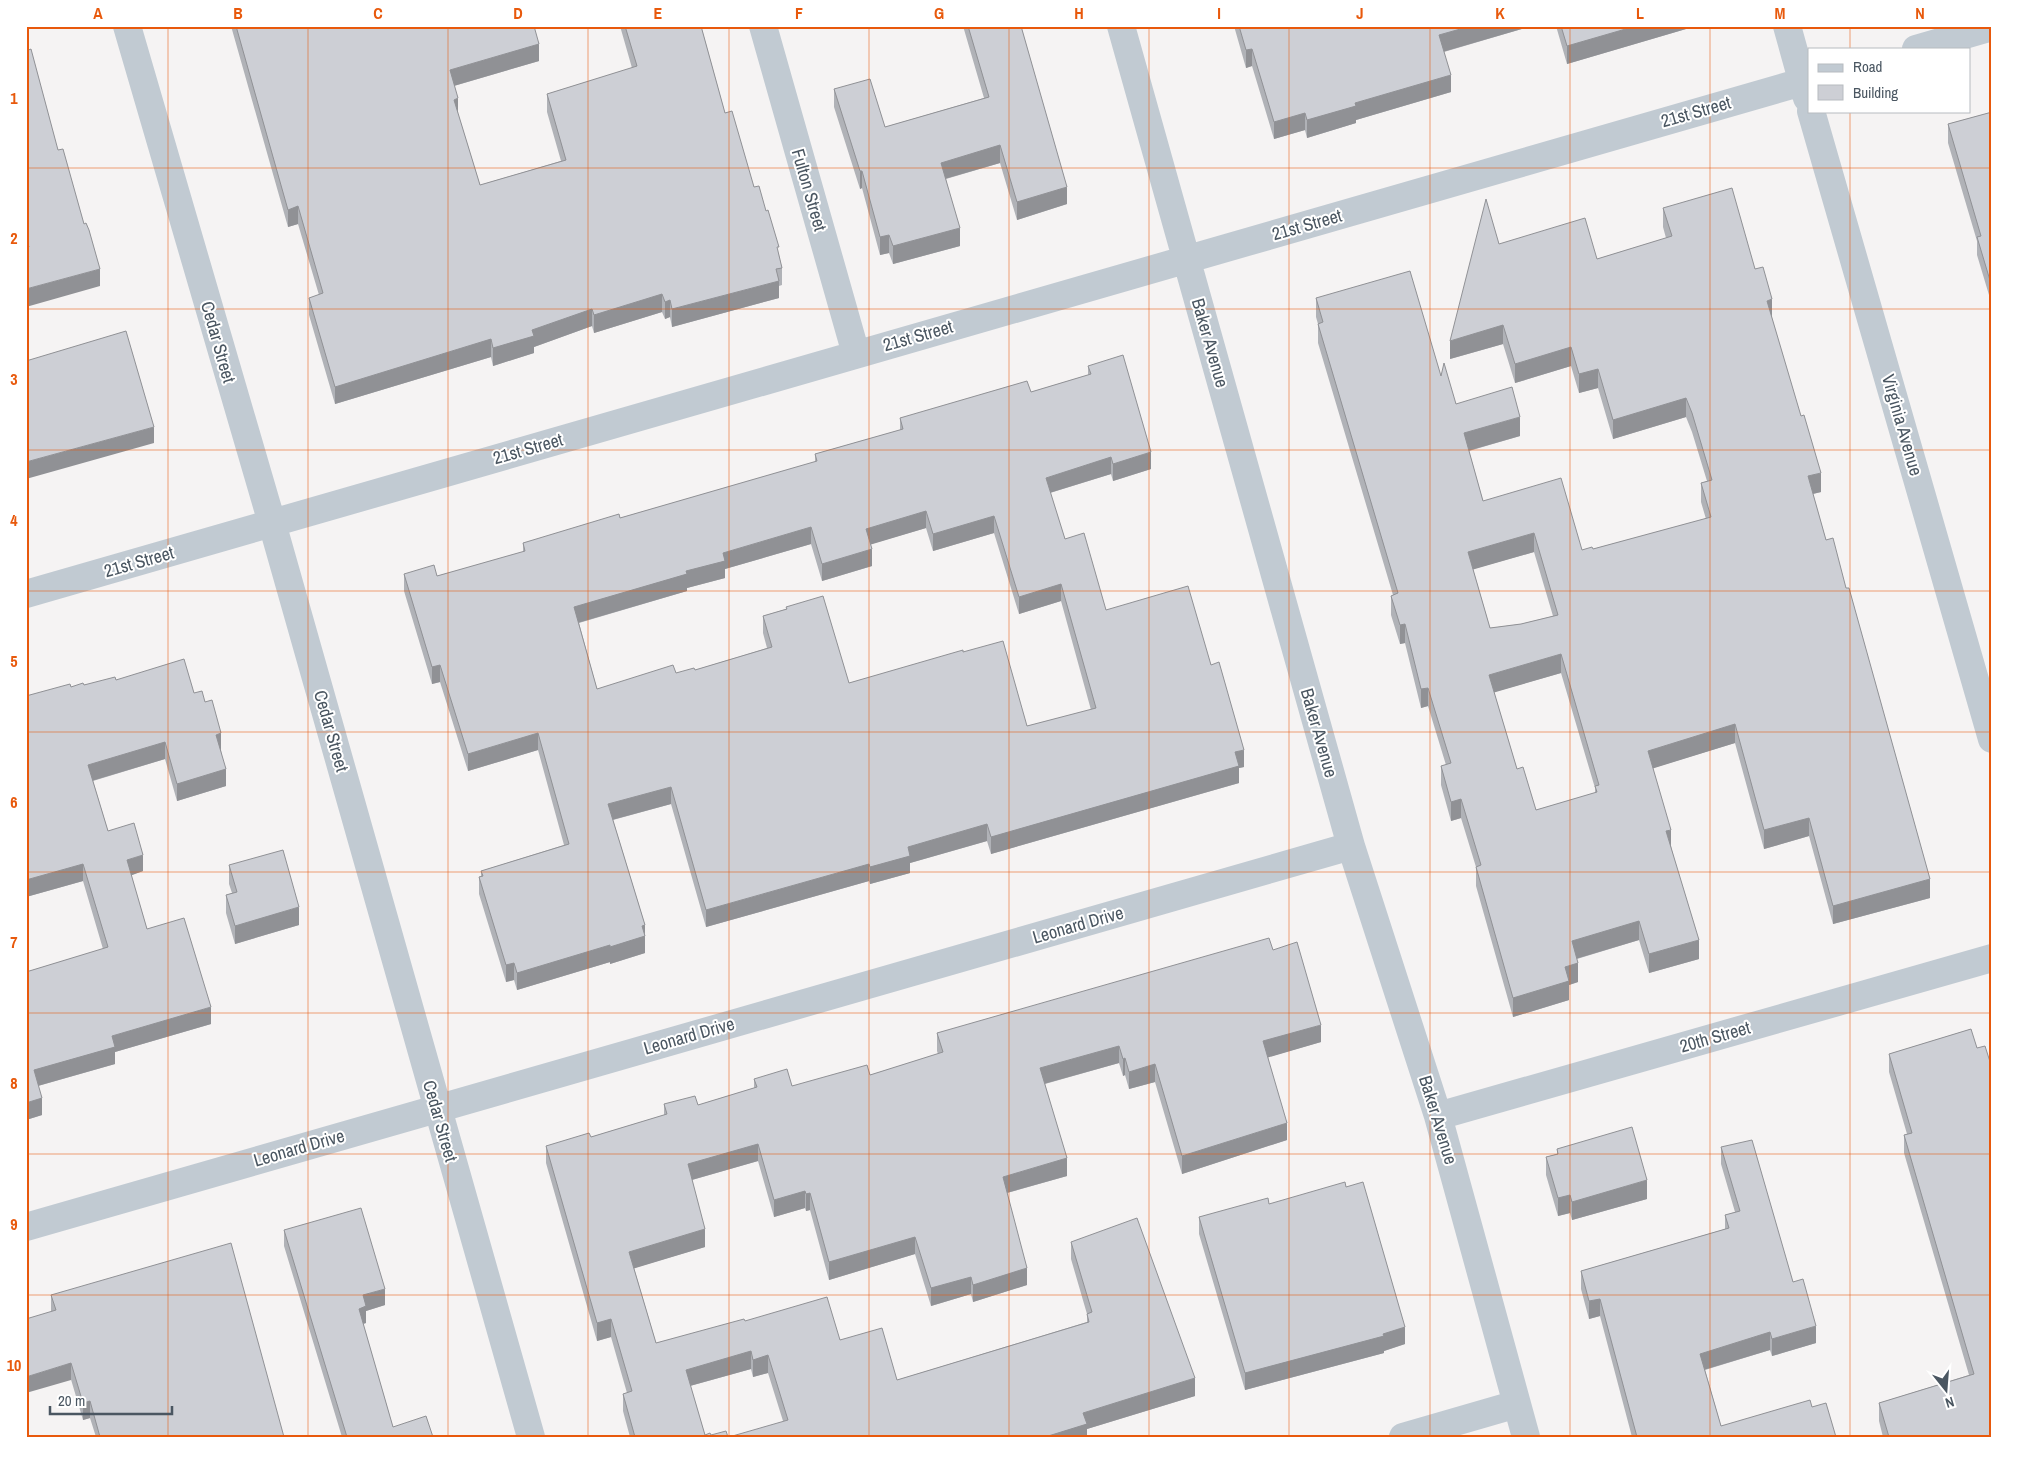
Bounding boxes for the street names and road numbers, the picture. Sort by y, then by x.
street label: 21st Street [1658,90,1734,133]
street label: Fulton Street [786,146,833,234]
street label: 21st Street [1269,203,1345,246]
street label: Baker Avenue [1186,295,1235,390]
street label: Cedar Street [195,298,242,386]
street label: 21st Street [880,314,956,357]
street label: Virginia Avenue [1876,371,1929,479]
street label: 21st Street [490,427,566,470]
street label: 21st Street [101,540,177,583]
street label: Baker Avenue [1295,685,1344,780]
street label: Cedar Street [308,687,355,775]
street label: Leonard Drive [1029,900,1126,949]
street label: Leonard Drive [640,1011,737,1060]
street label: 20th Street [1677,1015,1753,1058]
street label: Baker Avenue [1413,1072,1464,1167]
street label: Cedar Street [417,1077,464,1165]
street label: Leonard Drive [250,1123,347,1172]

